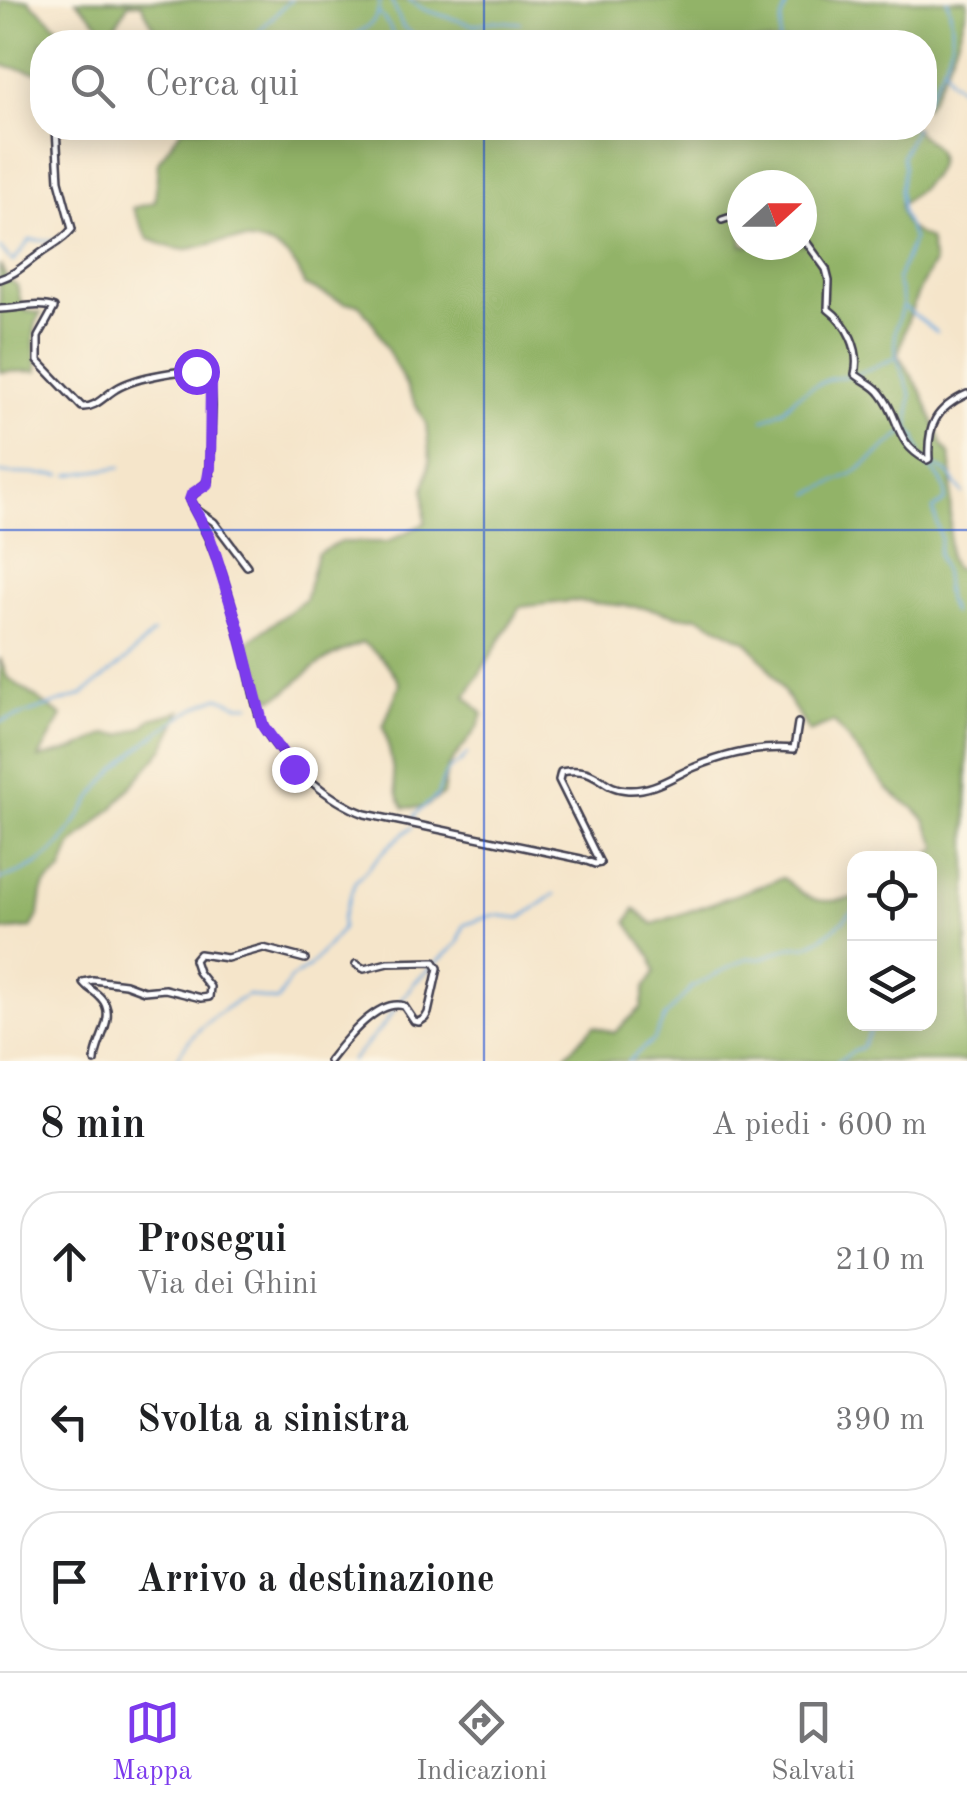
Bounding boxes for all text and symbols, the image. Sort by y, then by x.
search box [30,30,937,140]
icon: search [65,58,120,113]
text: Cerca qui [145,66,299,104]
north arrow [727,170,817,260]
route start [174,349,220,395]
route end [272,747,318,793]
map controls [847,851,937,1031]
button: locate [847,851,937,941]
button: layers [847,941,937,1031]
text: 8 min [40,1105,146,1147]
text: A piedi · 600 m [711,1110,927,1142]
text: Prosegui [137,1222,287,1260]
icon: ahead [42,1234,97,1289]
text: 210 m [835,1245,925,1277]
text: Via dei Ghini [137,1269,318,1301]
icon: left [42,1394,97,1449]
text: Svolta a sinistra [137,1402,409,1440]
text: 390 m [835,1405,925,1437]
icon: arrive [42,1554,97,1609]
text: Arrivo a destinazione [137,1562,495,1600]
tab: Mappa [112,1695,192,1790]
tab: Indicazioni [416,1695,547,1790]
tab: Salvati [771,1695,855,1790]

